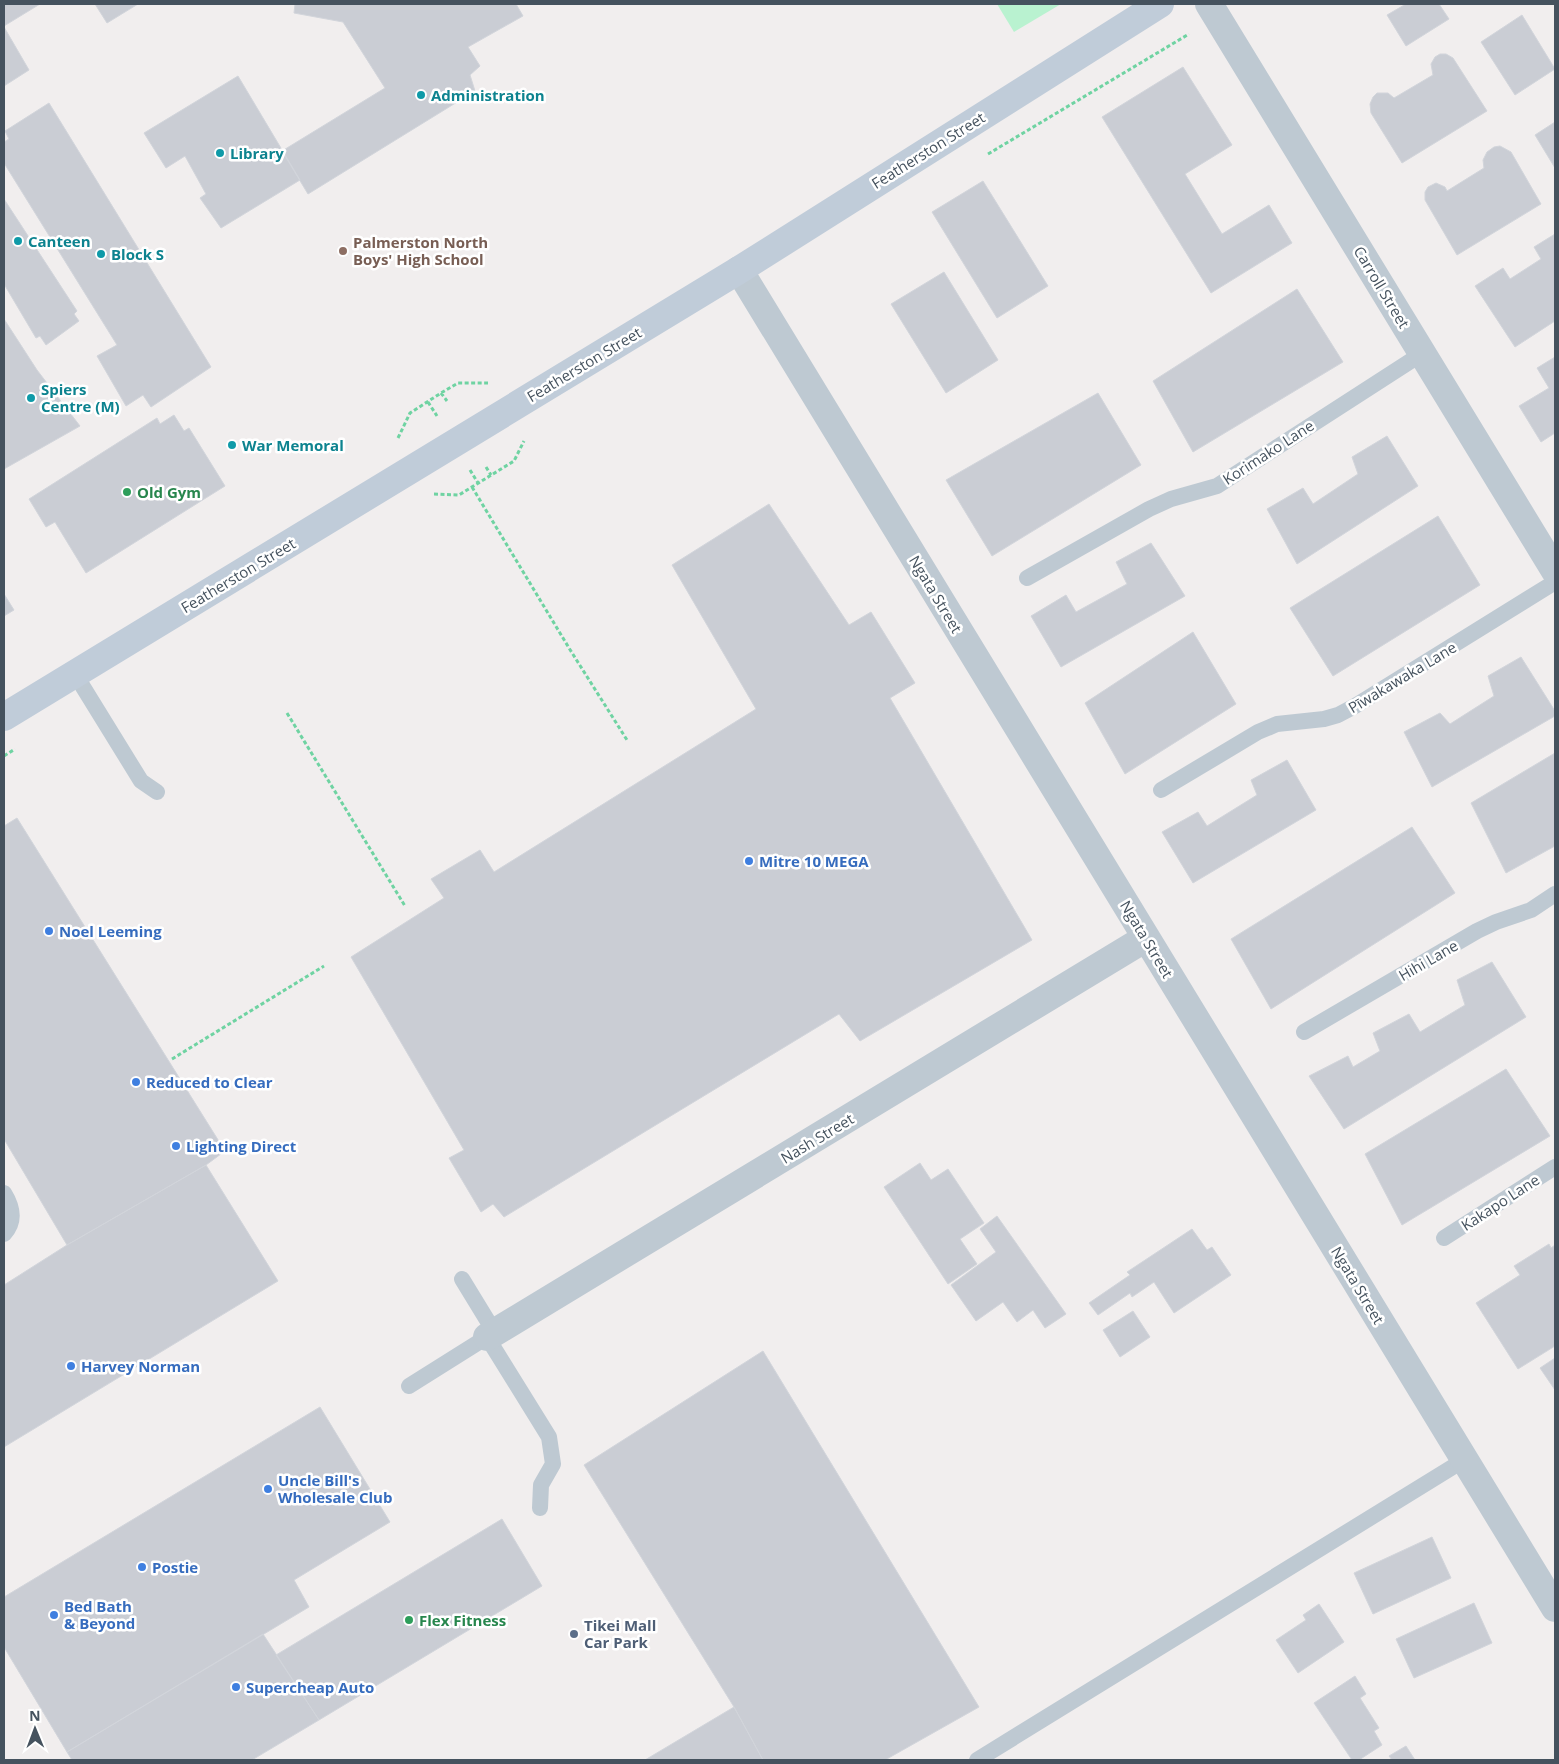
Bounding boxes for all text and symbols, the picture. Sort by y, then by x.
place label: Administration [431,85,545,105]
marker: Administration [415,89,427,101]
street label: Featherston Street [868,107,988,193]
place label: Library [230,143,284,163]
marker: Library [214,147,226,159]
place label: Canteen [28,231,91,251]
place label: Palmerston North Boys' High School [353,232,488,269]
marker: Canteen [12,235,24,247]
street label: Carroll Street [1350,242,1414,332]
place label: Block S [111,244,164,264]
marker: Palmerston North Boys' High School [337,245,349,257]
marker: Block S [95,248,107,260]
street label: Featherston Street [523,322,645,406]
place label: Spiers Centre (M) [41,379,120,416]
marker: Spiers Centre (M) [25,392,37,404]
street label: Korimako Lane [1219,415,1317,489]
place label: War Memoral [242,435,344,455]
marker: War Memoral [226,439,238,451]
place label: Old Gym [137,482,201,502]
marker: Old Gym [121,486,133,498]
street label: Featherston Street [177,533,299,617]
street label: Ngata Street [905,551,967,637]
street label: Pīwakawaka Lane [1344,637,1460,717]
place label: Mitre 10 MEGA [759,851,869,871]
marker: Mitre 10 MEGA [743,855,755,867]
street label: Ngata Street [1116,896,1178,982]
place label: Noel Leeming [59,921,162,941]
marker: Noel Leeming [43,925,55,937]
street label: Hihi Lane [1395,935,1461,985]
place label: Reduced to Clear [146,1072,273,1092]
marker: Reduced to Clear [130,1076,142,1088]
street label: Nash Street [777,1108,857,1168]
place label: Lighting Direct [186,1136,297,1156]
marker: Lighting Direct [170,1140,182,1152]
street label: Kakapo Lane [1457,1169,1543,1235]
street label: Ngata Street [1327,1242,1389,1328]
place label: Harvey Norman [81,1356,200,1376]
marker: Harvey Norman [65,1360,77,1372]
place label: Uncle Bill's Wholesale Club [278,1470,392,1507]
marker: Uncle Bill's Wholesale Club [262,1483,274,1495]
place label: Postie [152,1557,198,1577]
marker: Postie [136,1561,148,1573]
place label: Bed Bath & Beyond [64,1596,135,1633]
marker: Bed Bath & Beyond [48,1609,60,1621]
place label: Flex Fitness [419,1610,506,1630]
marker: Flex Fitness [403,1614,415,1626]
place label: Tikei Mall Car Park [584,1615,656,1652]
marker: Tikei Mall Car Park [568,1628,580,1640]
place label: Supercheap Auto [246,1677,374,1697]
marker: Supercheap Auto [230,1681,242,1693]
north arrow [10,1704,60,1754]
text: N [29,1706,41,1725]

